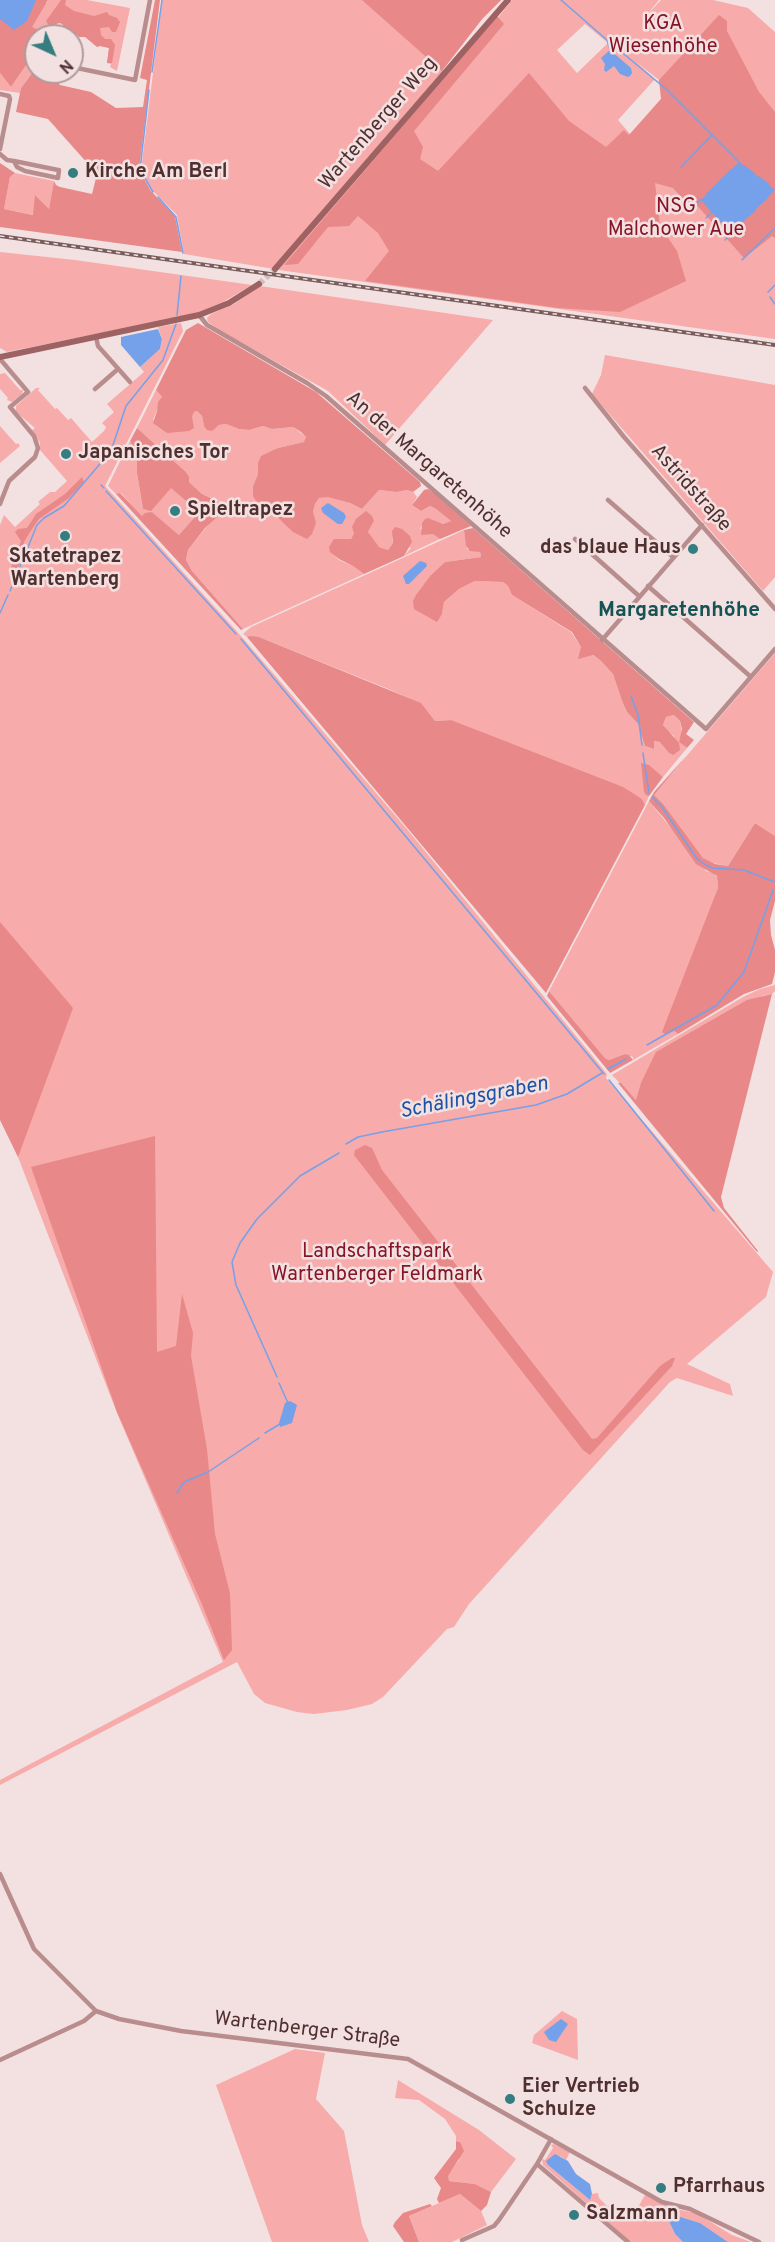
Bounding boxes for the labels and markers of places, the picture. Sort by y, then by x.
place label: Kirche Am Berl [85,161,228,185]
marker: Kirche Am Berl [66,166,80,180]
place label: Japanisches Tor [78,442,229,466]
marker: Japanisches Tor [59,447,73,461]
place label: Spieltrapez [187,499,293,523]
marker: Spieltrapez [168,504,182,518]
marker: Skatetrapez Wartenberg [58,529,72,543]
place label: das blaue Haus [540,537,681,561]
marker: das blaue Haus [686,542,700,556]
place label: Skatetrapez Wartenberg [9,546,121,593]
place label: Eier Vertrieb Schulze [522,2076,640,2123]
marker: Eier Vertrieb Schulze [503,2092,517,2106]
place label: Pfarrhaus [673,2176,765,2200]
marker: Pfarrhaus [654,2181,668,2195]
place label: Salzmann [586,2203,679,2227]
marker: Salzmann [567,2208,581,2222]

